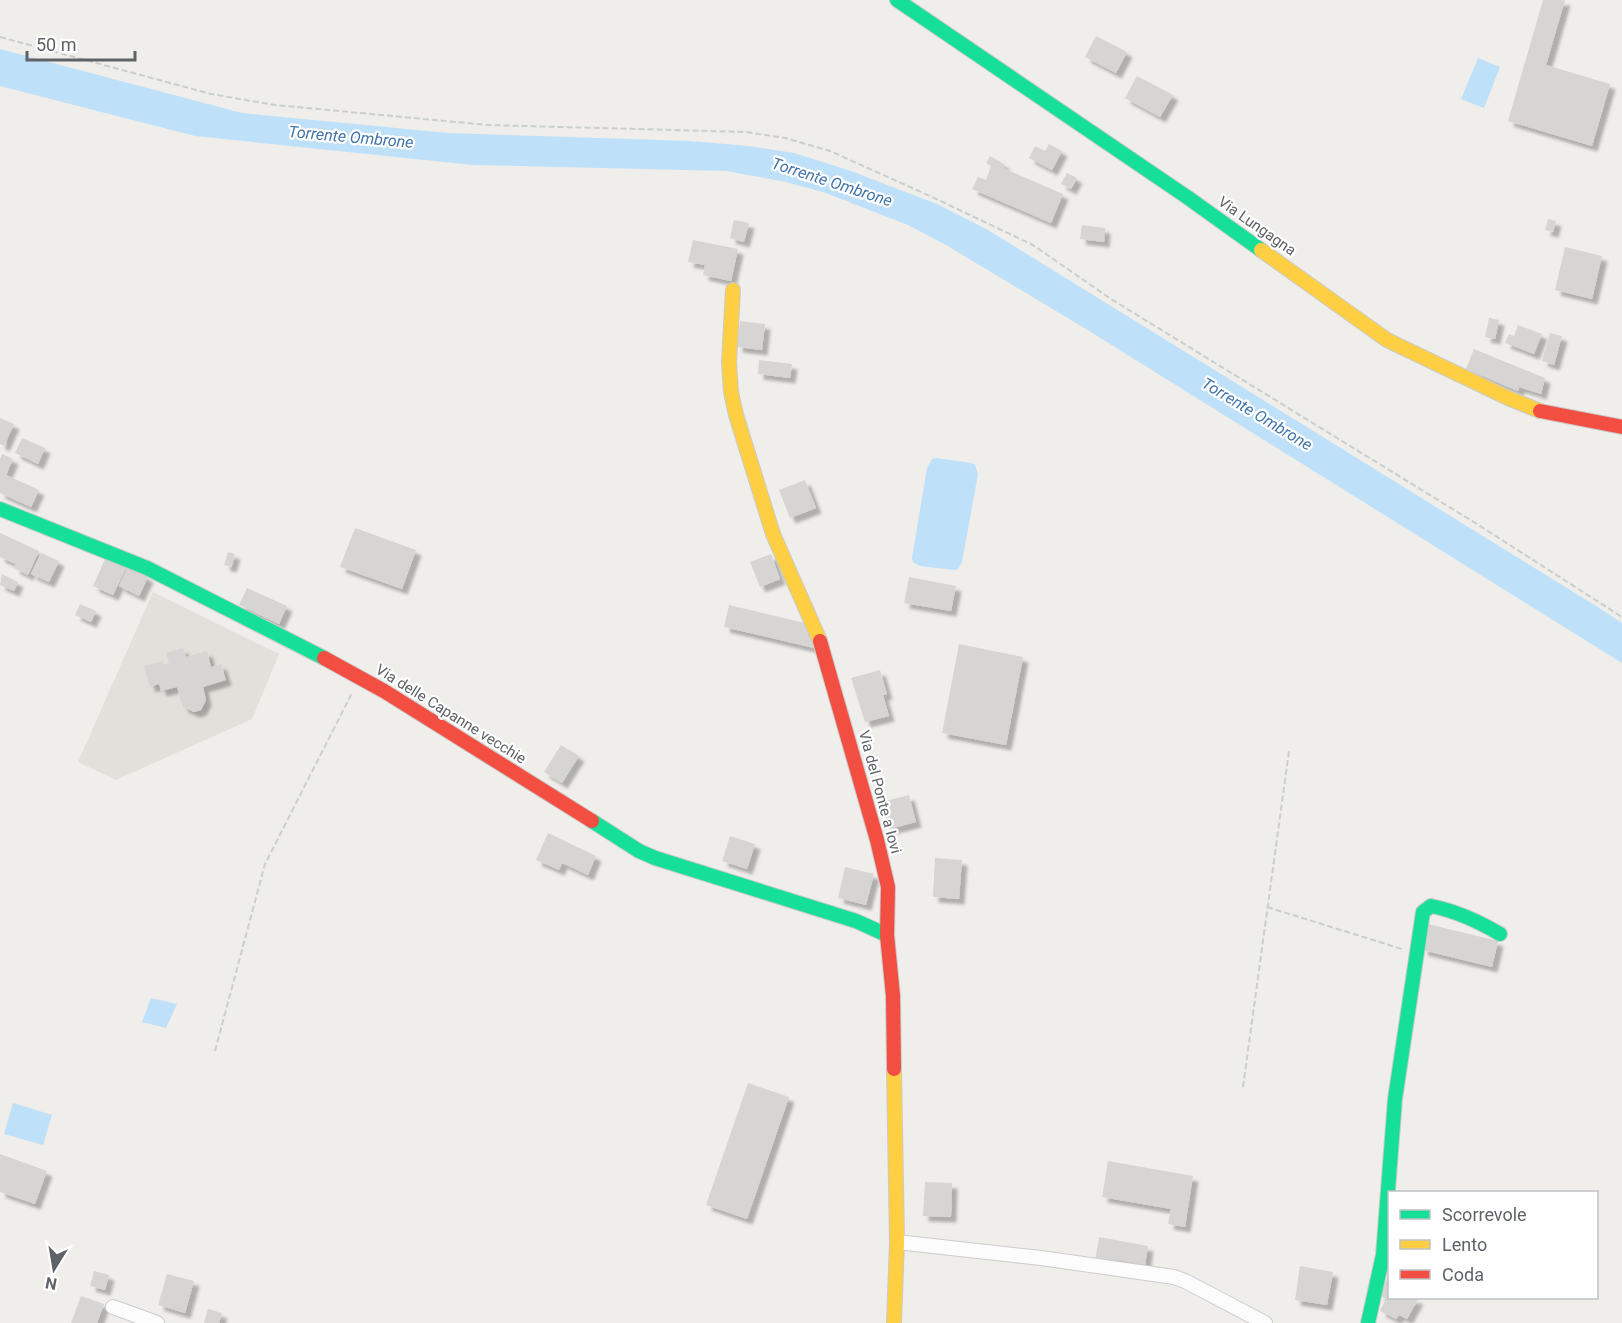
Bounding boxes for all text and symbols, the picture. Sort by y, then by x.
scale bar [27,24,135,62]
text: 50 m [36,34,76,55]
water label: Torrente Ombrone [288,122,414,152]
water label: Torrente Ombrone [769,154,895,210]
street label: Via Lungagna [1215,193,1299,259]
water label: Torrente Ombrone [1198,374,1316,454]
street label: Via delle Capanne vecchie [372,660,530,768]
street label: Via del Ponte a Iovi [855,728,905,856]
legend [1388,1191,1598,1299]
text: Scorrevole [1442,1204,1527,1225]
text: Lento [1442,1234,1487,1255]
north arrow [24,1239,84,1299]
text: Coda [1442,1264,1484,1285]
text: N [44,1273,59,1294]

